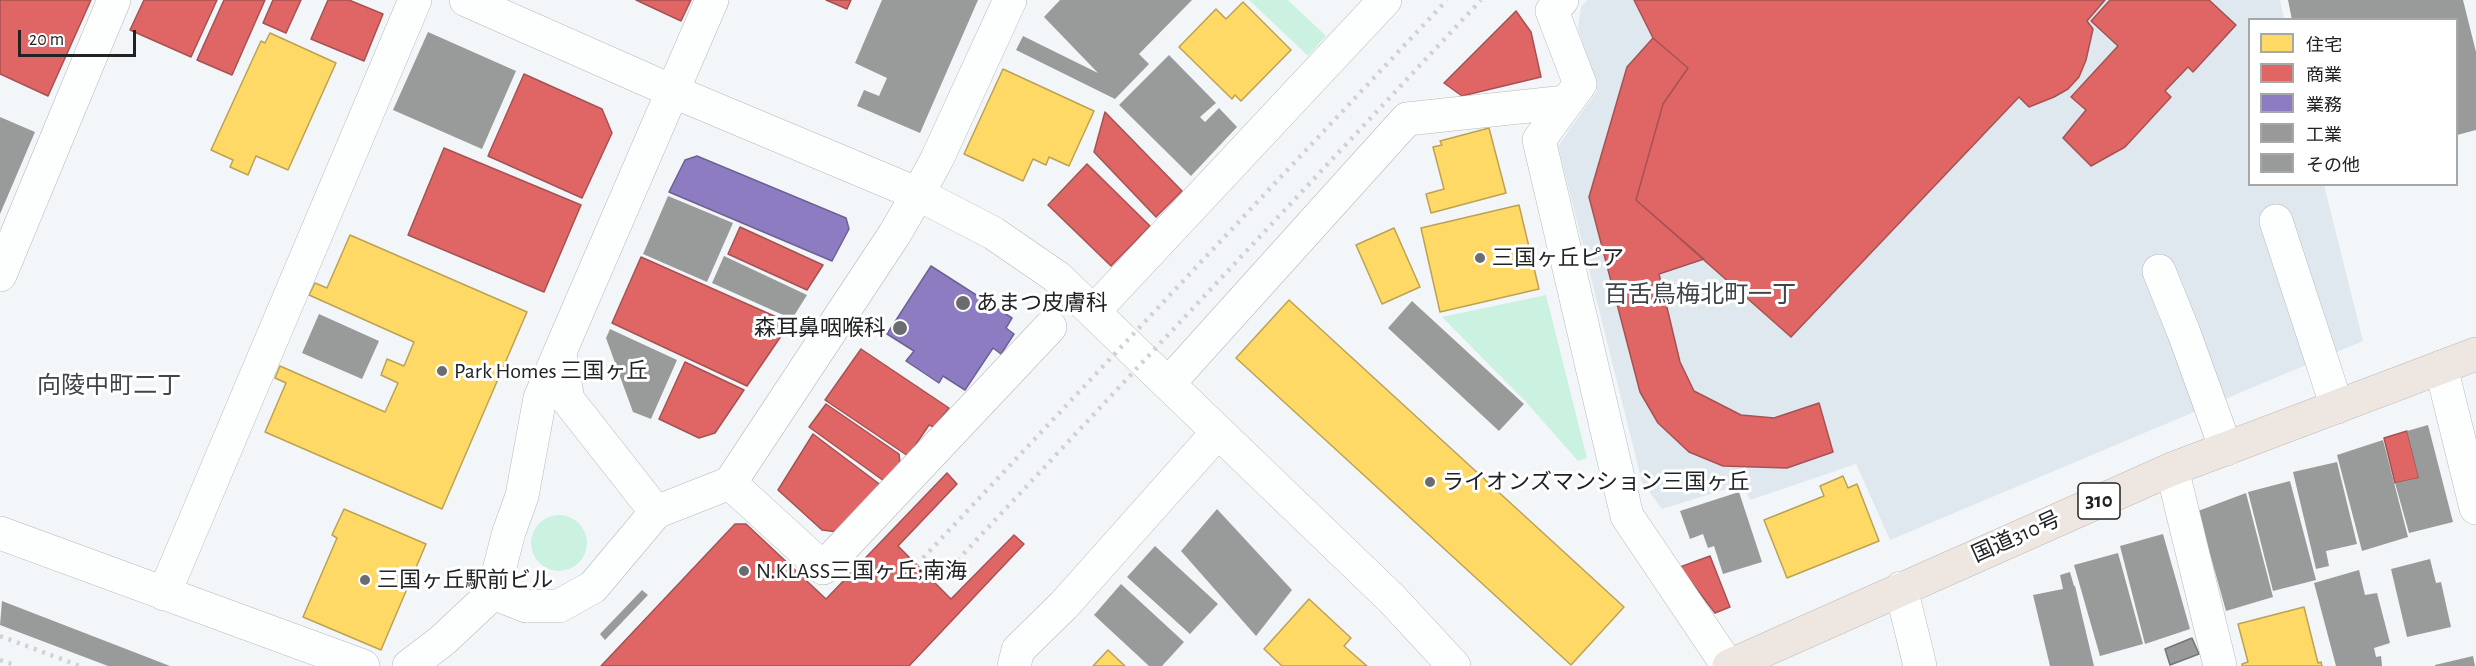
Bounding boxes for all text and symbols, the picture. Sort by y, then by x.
scale bar [21,18,140,56]
legend [2248,18,2458,186]
text: 20 m [29,31,64,49]
text: 住宅 [2306,37,2342,55]
text: 商業 [2306,67,2342,85]
text: 業務 [2306,97,2342,115]
text: 工業 [2306,127,2342,145]
text: その他 [2306,157,2360,175]
place label: 三国ヶ丘ピア [1492,245,1624,271]
marker: 三国ヶ丘ピア [1473,251,1487,265]
district label: 百舌鳥梅北町一丁 [1604,281,1796,309]
place label: あまつ皮膚科 [976,290,1108,316]
marker: あまつ皮膚科 [954,294,972,312]
place label: 森耳鼻咽喉科 [754,315,886,341]
marker: 森耳鼻咽喉科 [891,319,909,337]
place label: Park Homes 三国ヶ丘 [454,358,648,384]
marker: Park Homes 三国ヶ丘 [435,364,449,378]
district label: 向陵中町二丁 [37,372,181,400]
place label: ライオンズマンション三国ヶ丘 [1442,469,1750,495]
marker: ライオンズマンション三国ヶ丘 [1423,475,1437,489]
road number: 310 [2078,483,2120,519]
street label: 国道310号 [1968,506,2064,568]
place label: N.KLASS三国ヶ丘;南海 [756,558,967,584]
marker: N.KLASS三国ヶ丘;南海 [737,564,751,578]
place label: 三国ヶ丘駅前ビル [377,567,553,593]
marker: 三国ヶ丘駅前ビル [358,573,372,587]

